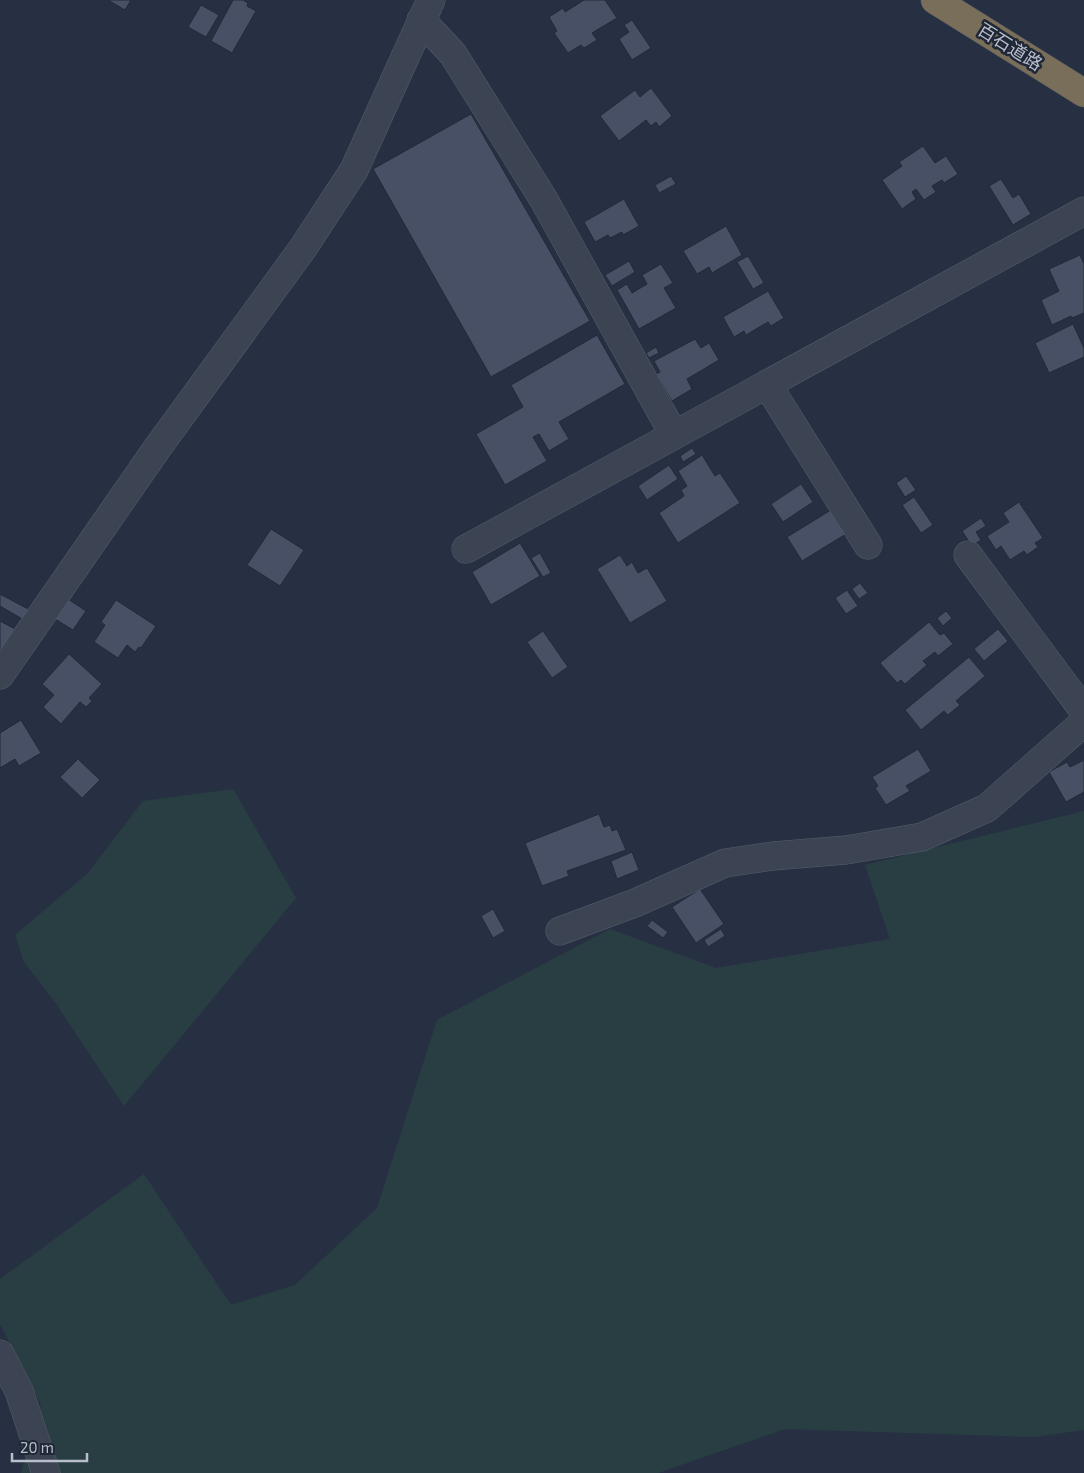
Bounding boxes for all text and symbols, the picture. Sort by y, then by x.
street label: 百石道路 [974,18,1047,75]
scale bar [12,1430,88,1462]
text: 20 m [20,1438,54,1456]

